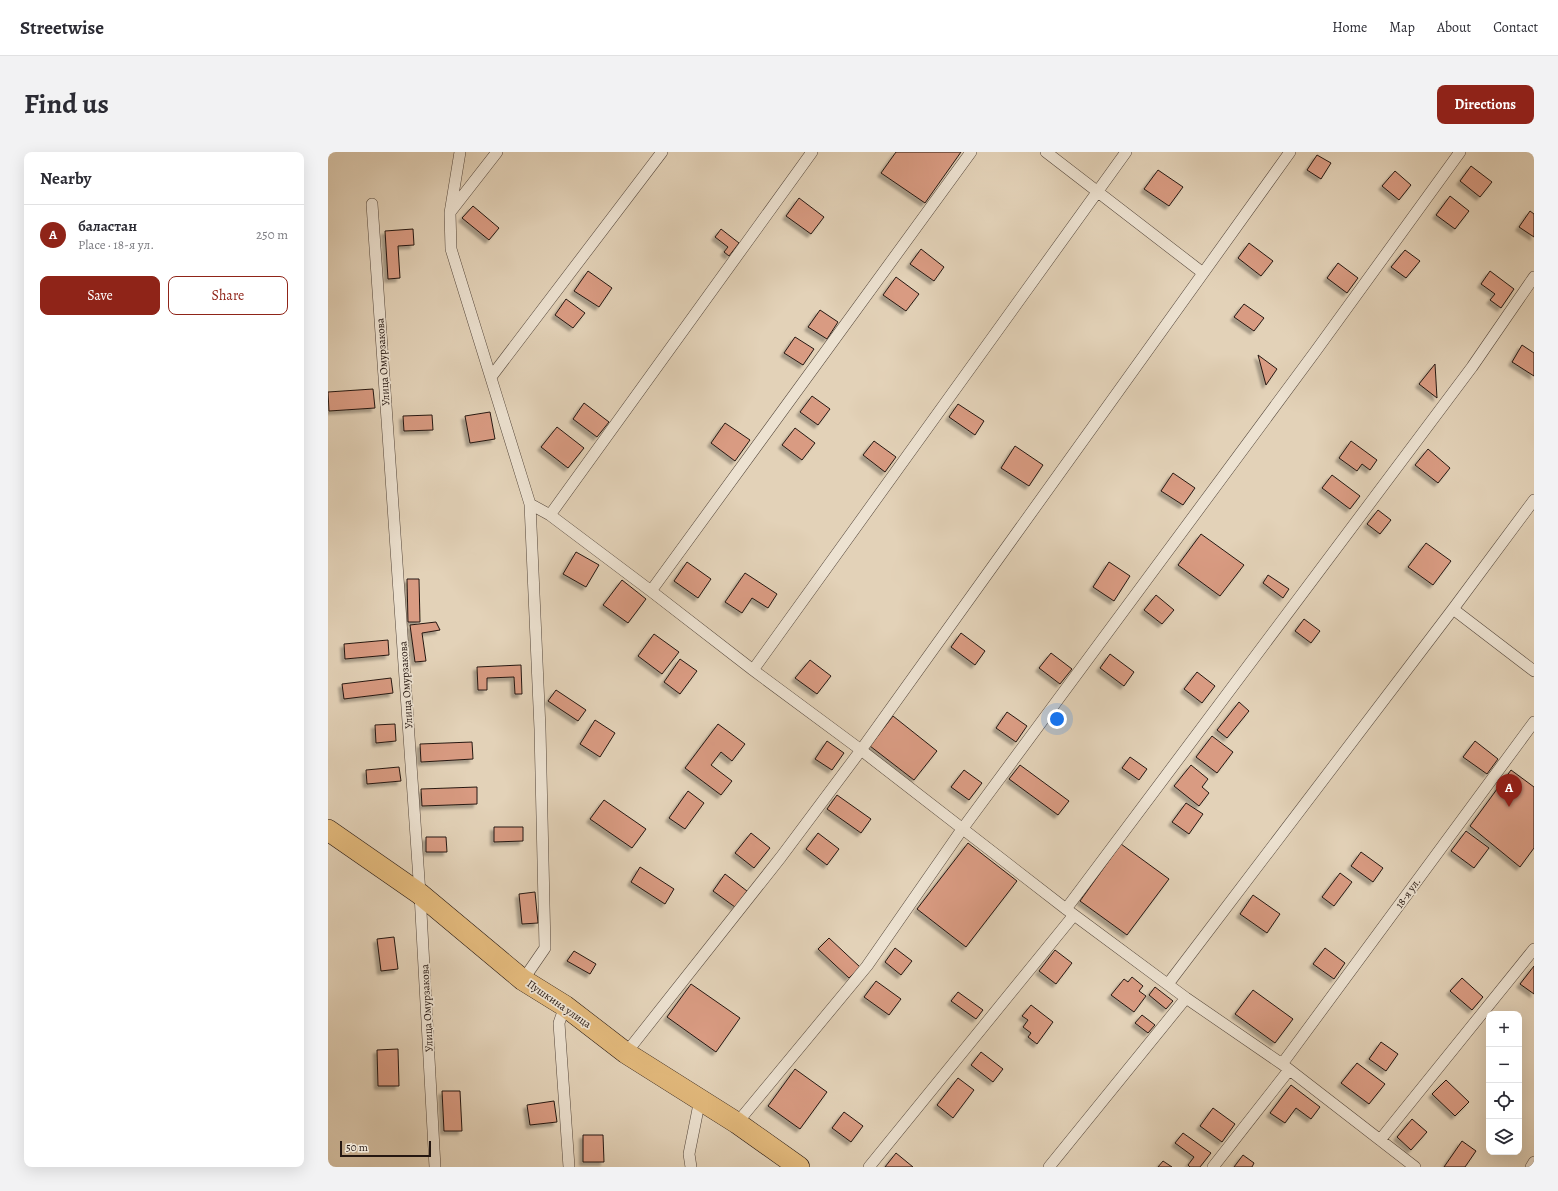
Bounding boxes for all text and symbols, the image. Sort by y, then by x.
text: Streetwise [20,15,104,41]
text: Home [1332,18,1367,37]
text: Map [1389,18,1415,37]
text: About [1437,18,1471,37]
text: Contact [1493,18,1538,37]
text: Find us [24,85,109,123]
button: Directions [1437,85,1534,124]
text: Nearby [40,167,91,190]
text: баластан [78,216,137,236]
text: A [49,226,57,243]
text: 250 m [256,226,288,243]
text: Place · 18-я ул. [78,236,154,253]
button: Save [40,276,160,315]
button: Share [168,276,288,315]
street label: Улица Омурзакова [372,317,394,406]
street label: Улица Омурзакова [395,640,417,729]
your location [1047,709,1067,729]
pin: A [1496,774,1522,807]
street label: 18-я ул. [1392,875,1424,911]
street label: Улица Омурзакова [417,963,437,1052]
street label: Пушкина улица [524,976,595,1032]
map controls [1486,1011,1522,1155]
button: + [1486,1011,1522,1047]
button: − [1486,1047,1522,1083]
button: locate [1486,1083,1522,1119]
button: layers [1486,1119,1522,1155]
scale bar [340,1139,431,1158]
text: 50 m [346,1140,368,1155]

